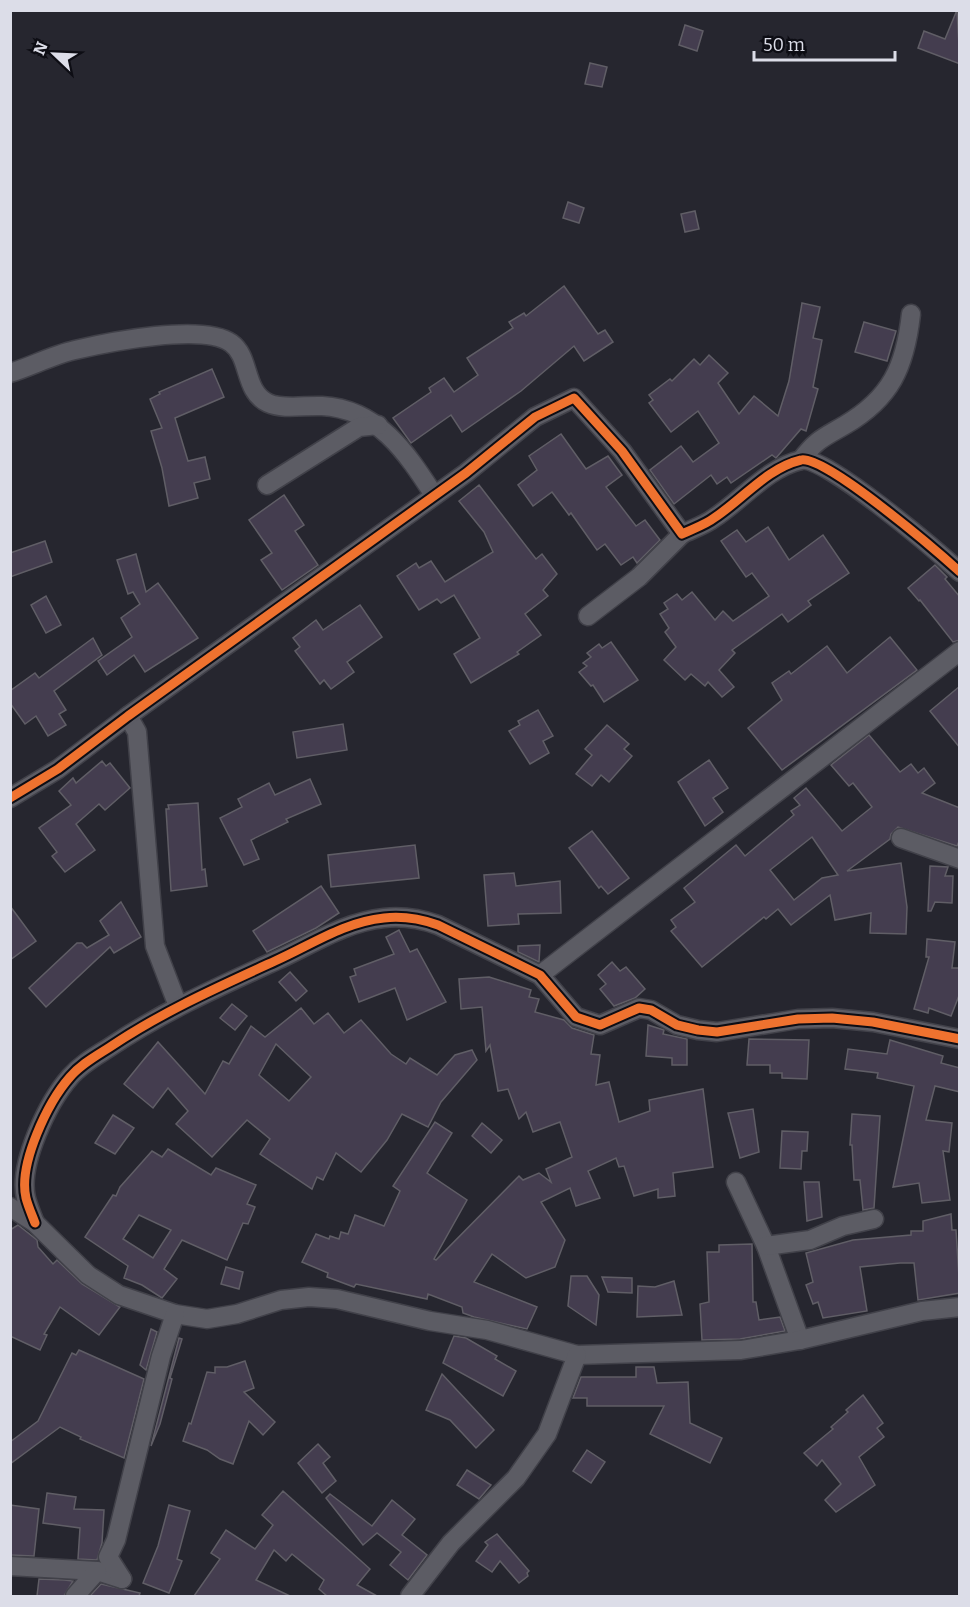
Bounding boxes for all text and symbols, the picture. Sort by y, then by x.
north arrow [24,24,84,84]
scale bar [754,24,895,62]
text: 50 m [763,34,805,56]
text: N [29,39,52,58]

